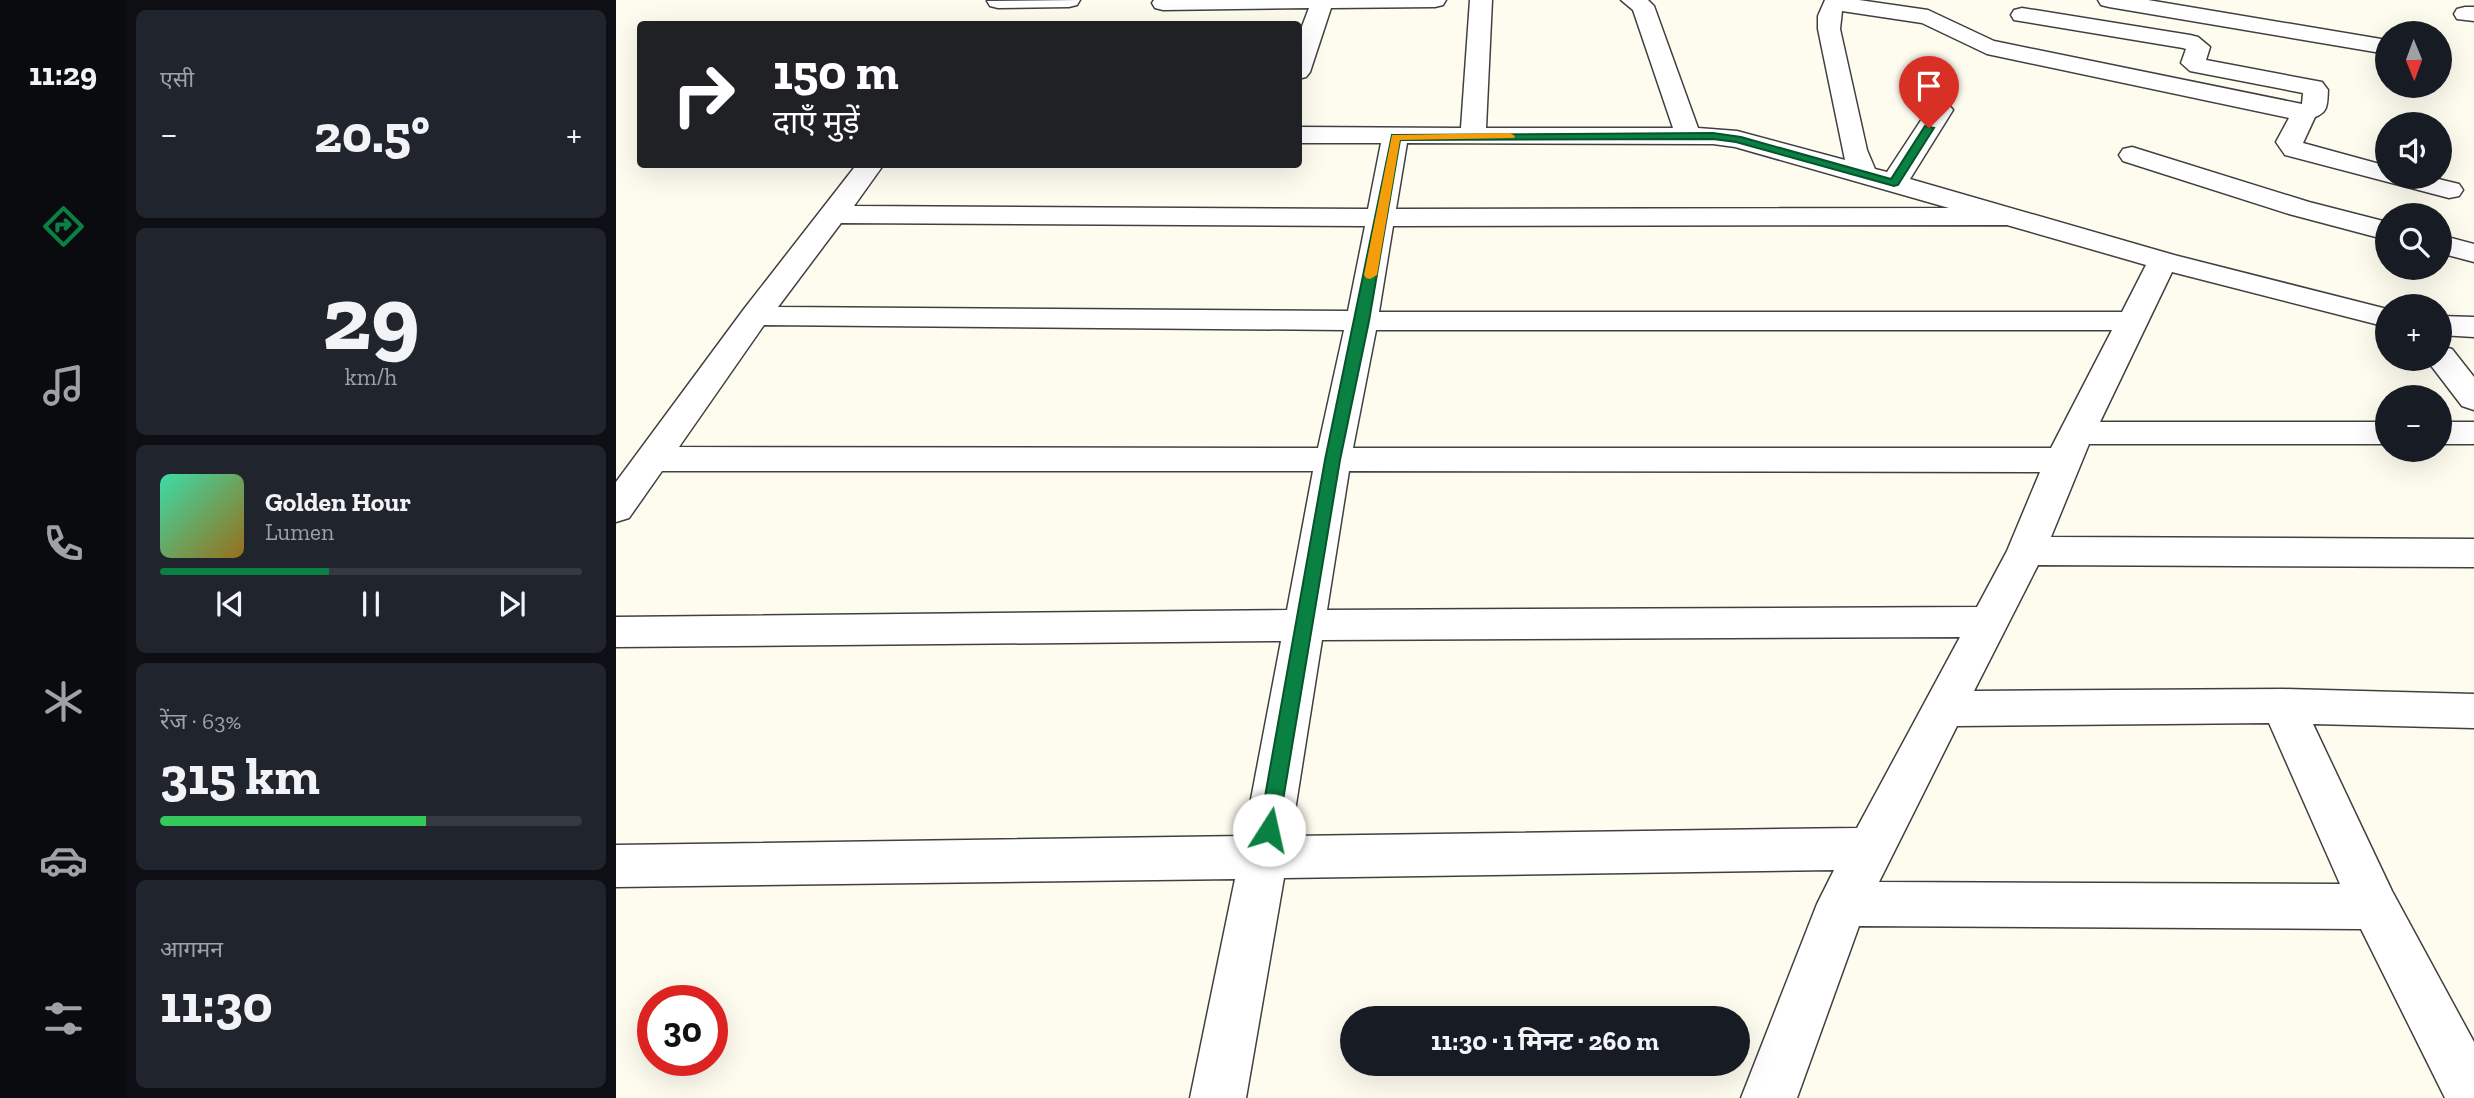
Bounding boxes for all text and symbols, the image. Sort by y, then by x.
north arrow [2375,21,2452,98]
map controls [2375,21,2452,462]
text: 150 m [773,43,899,102]
icon: right [658,49,749,140]
text: 11:29 [29,55,97,93]
pin [1899,56,1959,128]
text: एसी [160,65,194,93]
icon: arrive [1910,67,1948,105]
text: 20.5° [314,103,430,165]
text: दाएँ मुड़ें [773,103,860,141]
text: − [160,111,178,157]
text: + [566,111,582,157]
button: sound [2375,112,2452,189]
icon: directions [39,202,88,251]
button: search [2375,203,2452,280]
text: 29 [322,263,420,372]
button: + [2375,294,2452,371]
icon: music [39,361,88,410]
text: km/h [345,363,397,391]
button: − [2375,385,2452,462]
text: Golden Hour [265,486,411,518]
text: Lumen [265,518,334,546]
icon: phone [39,519,88,568]
icon: previous [211,585,249,623]
icon: pause [352,585,390,623]
icon: next [493,585,531,623]
icon: climate [39,677,88,726]
text: रेंज · 63% [160,707,241,735]
text: 315 km [160,745,320,807]
position arrow [1232,793,1306,867]
icon: car [39,836,88,885]
text: आगमन [160,935,223,963]
text: 11:30 [160,973,273,1035]
speed limit sign: 30 [637,985,728,1076]
icon: filters [39,994,88,1043]
text: 11:30 · 1 मिनट · 260 m [1431,1025,1659,1057]

